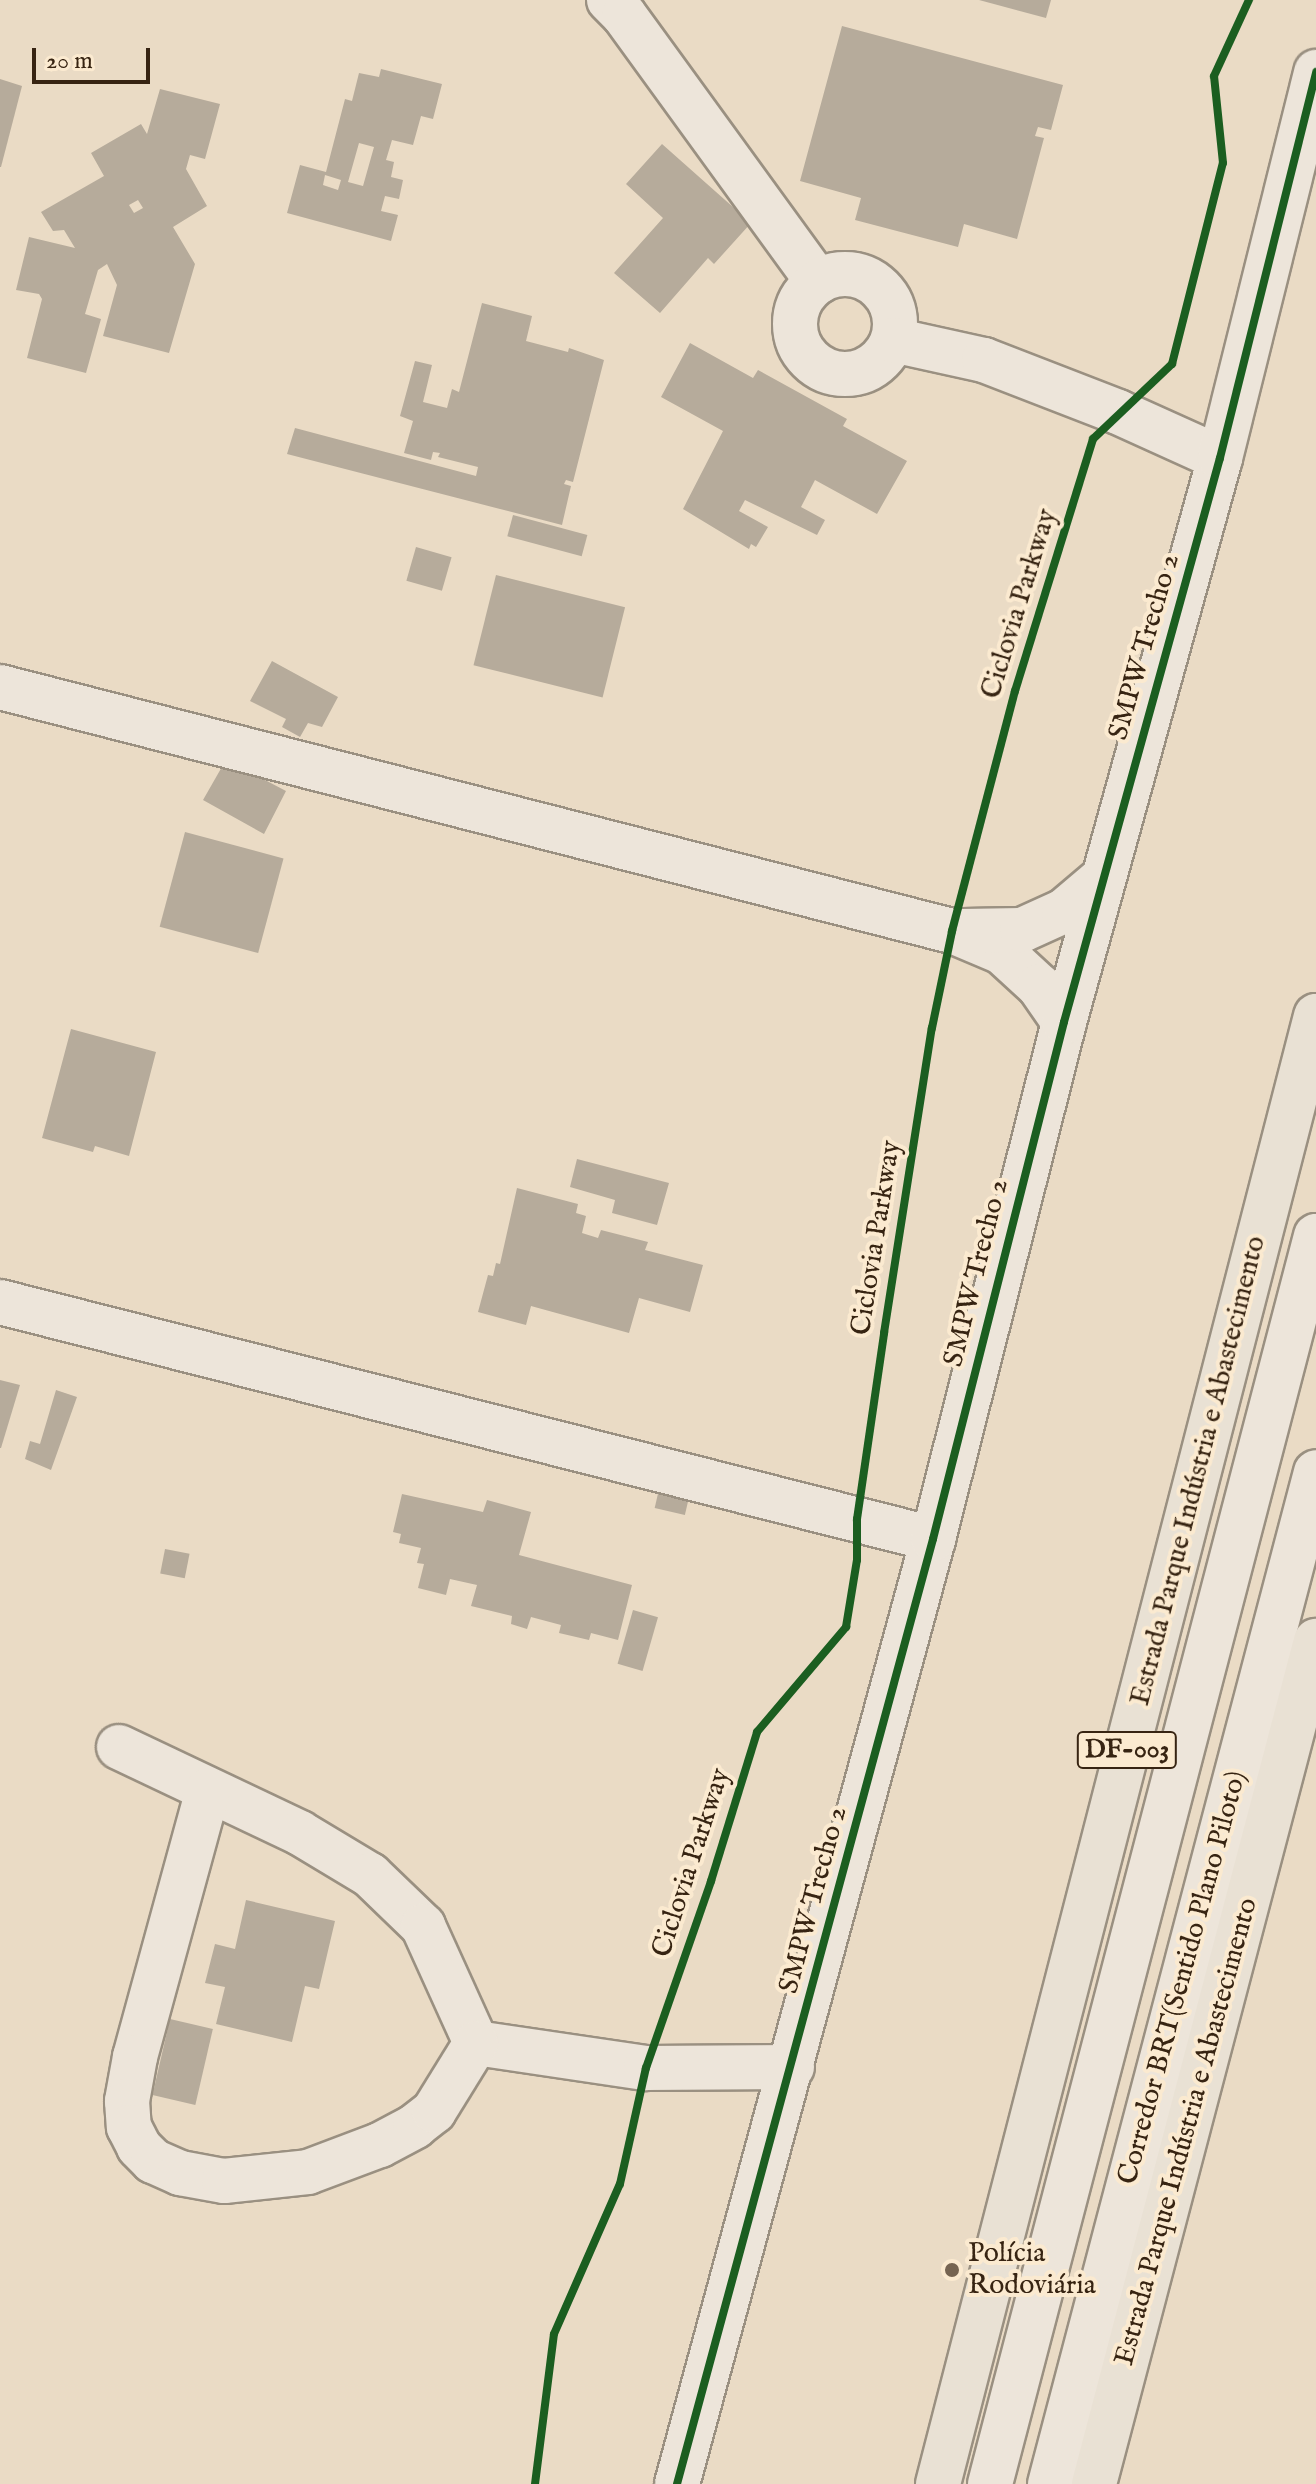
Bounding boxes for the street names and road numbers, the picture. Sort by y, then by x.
street label: Ciclovia Parkway [975,505,1065,703]
street label: SMPW Trecho 2 [1102,550,1188,744]
street label: Ciclovia Parkway [845,1138,909,1338]
street label: SMPW Trecho 2 [937,1176,1017,1370]
street label: Estrada Parque Indústria e Abastecimento [1124,1233,1274,1709]
road number: DF-003 [1075,1728,1179,1772]
street label: Ciclovia Parkway [646,1764,738,1962]
street label: Corredor BRT(Sentido Plano Piloto) [1112,1768,1254,2188]
street label: SMPW Trecho 2 [773,1803,855,1997]
street label: Estrada Parque Indústria e Abastecimento [1108,1895,1266,2369]

